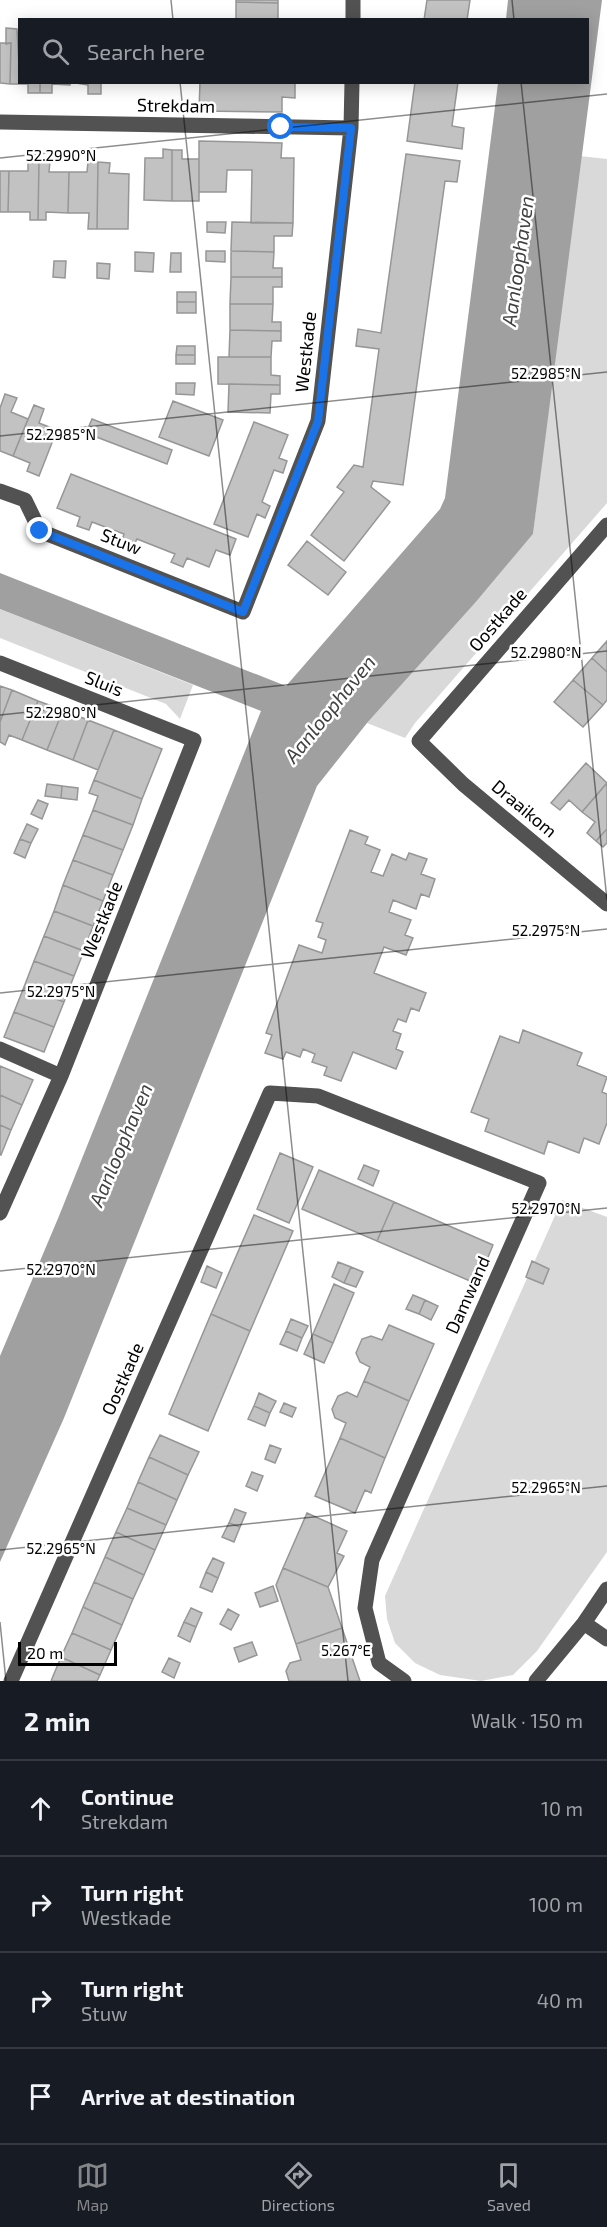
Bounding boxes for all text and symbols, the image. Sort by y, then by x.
search box [18,18,589,84]
icon: search [39,35,72,68]
text: Search here [87,38,205,64]
street label: Strekdam [137,93,215,117]
route start [267,113,293,139]
text: 52.2990°N [26,146,96,164]
water label: Aanloophaven [496,194,538,329]
street label: Westkade [290,310,320,394]
text: 52.2985°N [511,364,581,382]
text: 52.2985°N [26,425,96,443]
route end [26,517,52,543]
street label: Stuw [98,523,145,559]
street label: Oostkade [464,583,531,656]
text: 52.2980°N [510,643,582,661]
water label: Aanloophaven [278,650,380,768]
street label: Sluis [82,666,127,701]
text: 52.2980°N [25,703,97,721]
street label: Draaikom [488,775,562,842]
street label: Westkade [76,878,127,961]
text: 52.2975°N [512,921,580,939]
text: 52.2975°N [27,982,95,1000]
water label: Aanloophaven [83,1080,157,1211]
text: 52.2970°N [511,1199,581,1217]
street label: Damwand [440,1252,494,1337]
text: 52.2970°N [26,1260,96,1278]
street label: Oostkade [96,1339,148,1418]
text: 52.2965°N [511,1478,581,1496]
text: 52.2965°N [26,1539,96,1557]
scale bar [18,1639,117,1666]
text: 5.267°E [321,1641,371,1659]
text: 20 m [27,1643,63,1662]
text: 2 min [24,1705,90,1736]
text: Walk · 150 m [471,1708,583,1732]
text: Continue [81,1783,174,1809]
icon: ahead [24,1792,57,1825]
text: 10 m [541,1796,583,1820]
text: Strekdam [81,1809,168,1833]
text: Turn right [81,1879,183,1905]
icon: right [24,1888,57,1921]
text: 100 m [529,1892,583,1916]
text: Westkade [81,1905,171,1929]
text: Turn right [81,1975,183,2001]
icon: right [24,1984,57,2017]
text: 40 m [537,1988,583,2012]
text: Stuw [81,2001,128,2025]
icon: arrive [24,2080,57,2113]
text: Arrive at destination [81,2083,295,2109]
tab: Map [76,2159,109,2214]
tab: Directions [261,2159,335,2214]
tab: Saved [487,2159,531,2214]

